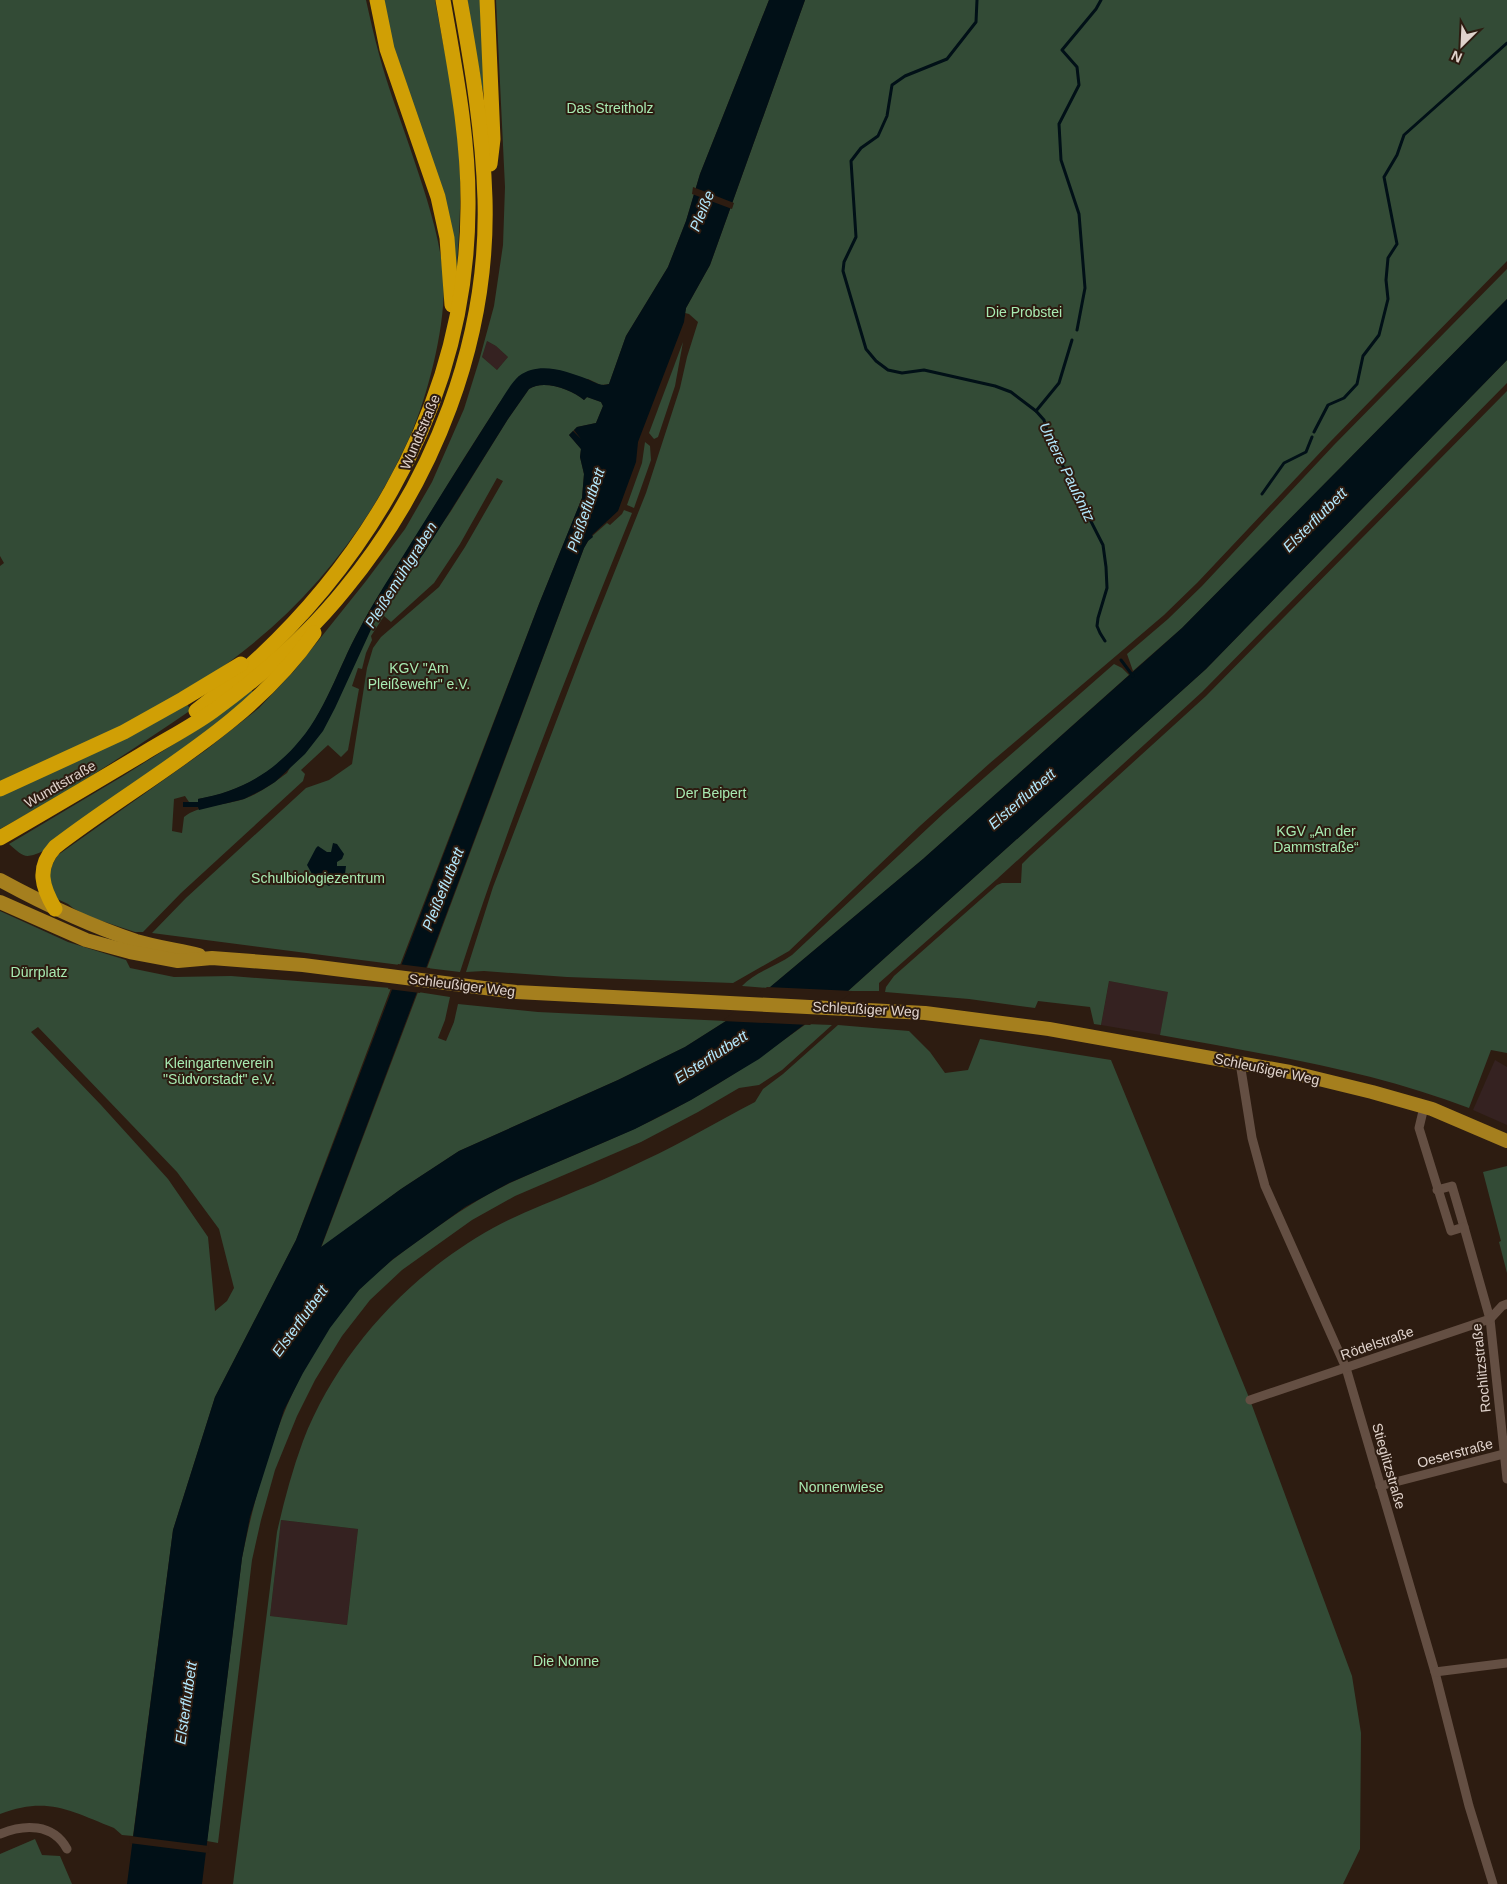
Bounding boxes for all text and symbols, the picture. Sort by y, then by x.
north arrow [1437,20,1487,70]
text: N [1449,48,1465,66]
park label: Das Streitholz [566,100,654,116]
water label: Pleiße [686,188,717,234]
park label: Die Probstei [986,304,1062,320]
street label: Wundtstraße [397,392,443,472]
water label: Untere Paußnitz [1036,419,1099,525]
water label: Pleißeflutbett [563,465,608,554]
water label: Elsterflutbett [1279,484,1351,555]
water label: Pleißemühlgraben [361,519,440,631]
park label: KGV "Am Pleißewehr" e.V. [368,660,470,692]
street label: Wundtstraße [21,757,99,811]
water label: Elsterflutbett [985,764,1059,832]
park label: Der Beipert [676,785,747,801]
park label: KGV „An der Dammstraße“ [1273,823,1359,855]
water label: Pleißeflutbett [418,844,467,933]
park label: Schulbiologiezentrum [251,870,385,886]
park label: Dürrplatz [11,964,67,980]
street label: Schleußiger Weg [408,971,516,999]
street label: Schleußiger Weg [812,998,920,1020]
water label: Elsterflutbett [671,1026,751,1086]
street label: Schleußiger Weg [1213,1050,1321,1088]
park label: Kleingartenverein "Südvorstadt" e.V. [163,1055,275,1087]
water label: Elsterflutbett [268,1281,331,1359]
street label: Rochlitzstraße [1468,1322,1494,1413]
street label: Rödelstraße [1338,1323,1416,1363]
street label: Stieglitzstraße [1369,1421,1409,1511]
street label: Oeserstraße [1415,1435,1495,1471]
park label: Nonnenwiese [799,1479,884,1495]
park label: Die Nonne [533,1653,599,1669]
water label: Elsterflutbett [171,1660,200,1745]

